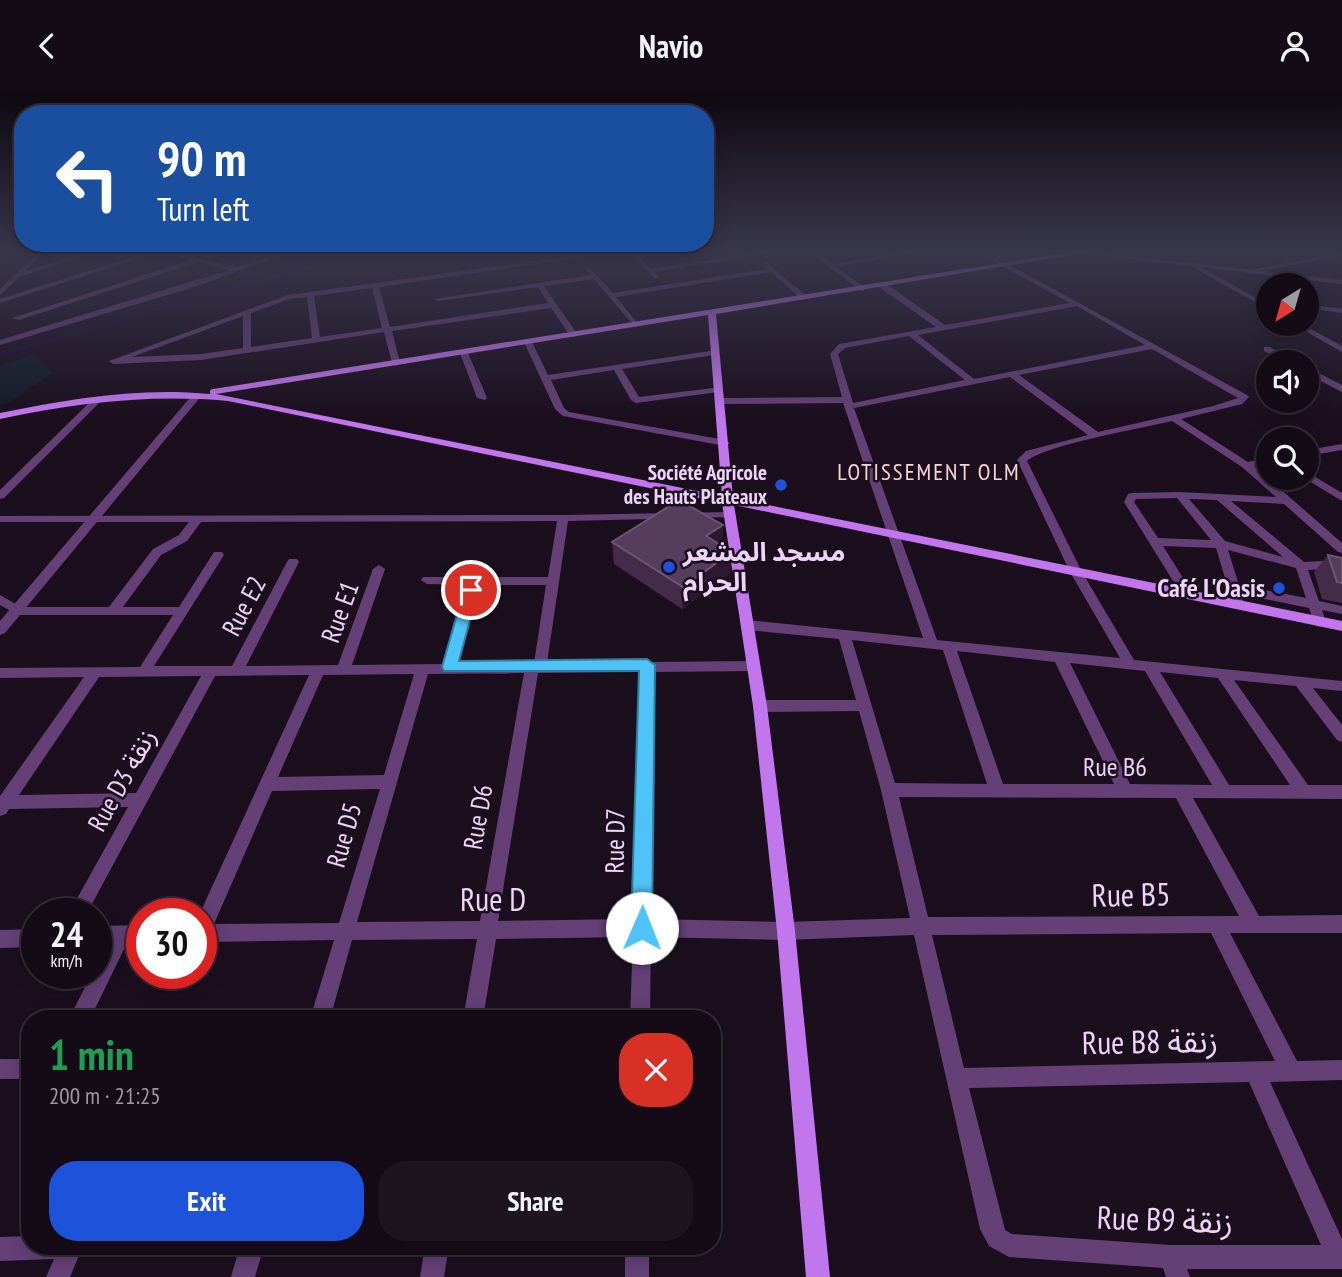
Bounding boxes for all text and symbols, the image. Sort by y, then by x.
text: Navio [639,25,703,67]
icon: back [28,27,66,65]
icon: person [1276,27,1314,65]
text: 90 m [157,126,246,190]
icon: left [42,133,133,224]
text: Turn left [157,188,249,230]
north arrow [1256,273,1320,336]
map controls [1256,273,1319,490]
button: sound [1256,350,1319,413]
button: search [1256,427,1319,490]
district label: LOTISSEMENT OLM [837,457,1021,486]
place label: Société Agricole des Hauts Plateaux [624,459,768,510]
marker: Société Agricole des Hauts Plateaux [773,477,789,493]
place label: مسجد المشعر الحرام [682,535,845,602]
marker: مسجد المشعر الحرام [661,559,677,575]
pin [441,560,501,620]
street label: Rue E2 [214,570,273,641]
icon: arrive [452,571,490,609]
place label: Café L'Oasis [1157,571,1265,604]
street label: Rue E1 [313,577,366,647]
marker: Café L'Oasis [1271,580,1287,596]
street label: Rue D3 زنقة [80,723,163,837]
street label: Rue B6 [1083,750,1147,783]
street label: Rue D6 [456,782,499,852]
street label: Rue D5 [319,799,368,871]
street label: Rue D7 [597,808,632,874]
street label: Rue B5 [1091,872,1171,916]
street label: Rue D [460,878,526,920]
position arrow [605,891,679,965]
speed limit sign: 30 [126,898,217,989]
text: 24 [50,911,83,957]
text: km/h [51,949,82,972]
street label: Rue B8 زنقة [1081,1019,1218,1063]
text: 1 min [49,1027,134,1082]
button: close [619,1033,693,1107]
text: 200 m · 21:25 [49,1081,161,1110]
button: Exit [49,1161,364,1241]
button: Share [378,1161,693,1241]
street label: Rue B9 زنقة [1096,1196,1234,1242]

